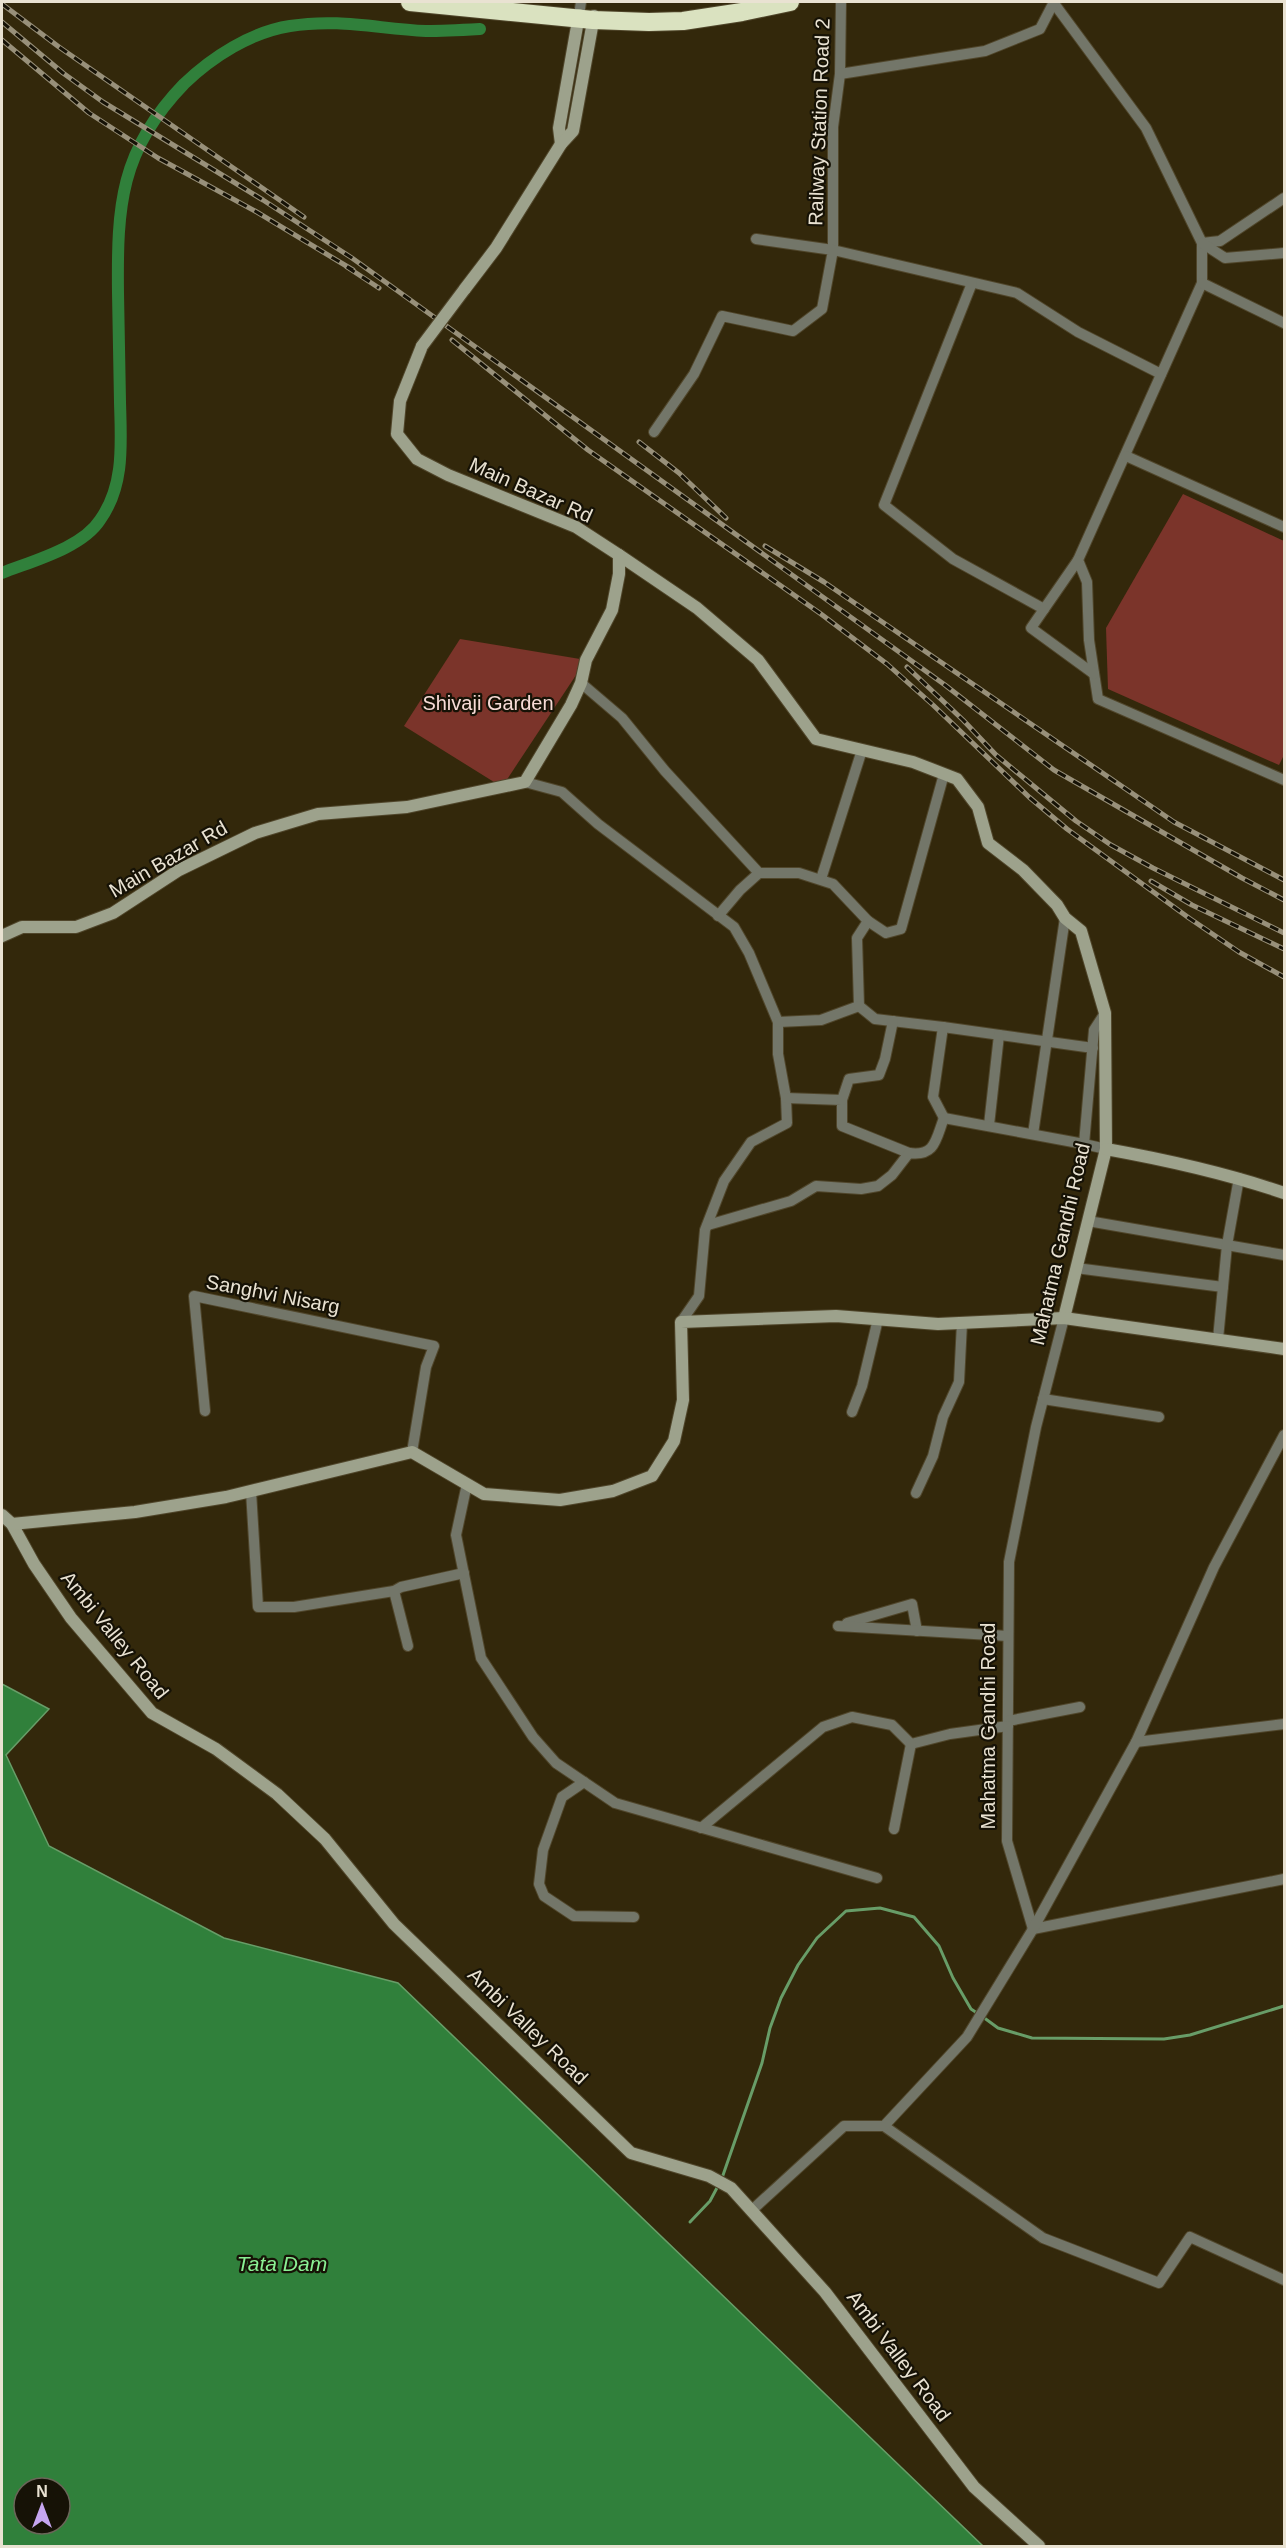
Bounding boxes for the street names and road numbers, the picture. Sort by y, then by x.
street label: Railway Station Road 2 [804,18,834,226]
street label: Main Bazar Rd [466,453,596,527]
street label: Main Bazar Rd [105,816,231,902]
street label: Mahatma Gandhi Road [1026,1141,1094,1347]
street label: Sanghvi Nisarg [204,1270,342,1318]
street label: Ambi Valley Road [57,1567,173,1703]
street label: Mahatma Gandhi Road [977,1623,999,1829]
street label: Ambi Valley Road [464,1963,592,2089]
street label: Ambi Valley Road [843,2286,955,2426]

